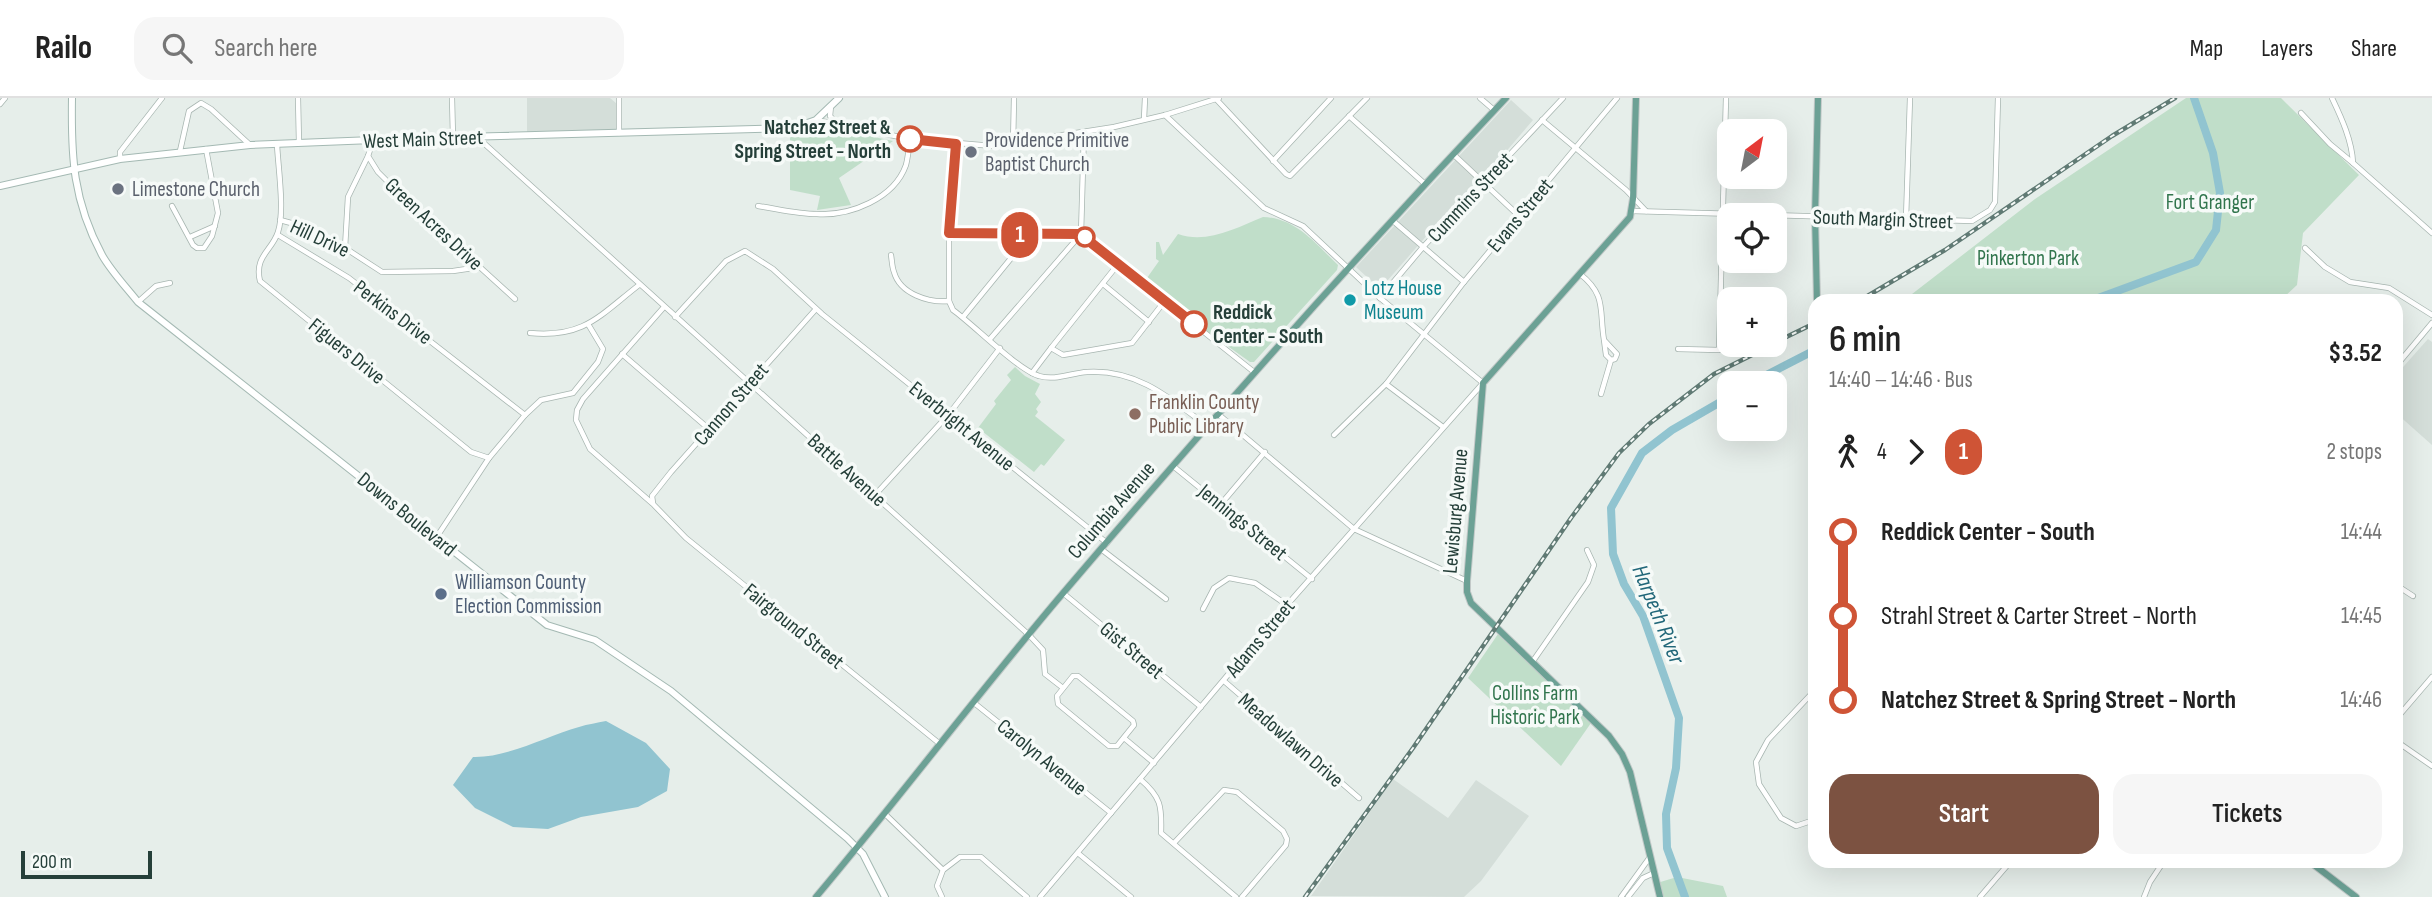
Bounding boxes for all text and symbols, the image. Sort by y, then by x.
search box [134,17,624,80]
text: Railo [35,28,92,68]
icon: search [158,29,196,67]
text: Search here [214,33,318,64]
text: Map [2190,34,2223,63]
text: Layers [2261,34,2313,63]
text: Share [2351,34,2397,63]
place label: Natchez Street & Spring Street - North [735,115,891,164]
north arrow [1717,119,1787,189]
map controls [1717,119,1787,441]
street label: West Main Street [363,125,483,154]
marker: Natchez Street & Spring Street - North [897,126,923,152]
place label: Providence Primitive Baptist Church [985,128,1129,177]
marker: Providence Primitive Baptist Church [963,144,979,160]
street label: Cummins Street [1422,147,1518,248]
street label: Green Acres Drive [380,173,488,276]
street label: Evans Street [1482,173,1558,257]
place label: Limestone Church [132,177,260,202]
marker: Limestone Church [110,181,126,197]
park label: Fort Granger [2166,190,2254,215]
button: locate [1717,203,1787,273]
street label: South Margin Street [1813,205,1953,234]
line badge: 1 [997,212,1043,258]
street label: Hill Drive [286,214,353,263]
text: 1 [1015,220,1025,249]
unlabelled marker [1075,227,1095,247]
park label: Pinkerton Park [1977,246,2079,271]
street label: Perkins Drive [349,275,437,350]
place label: Lotz House Museum [1364,276,1442,325]
button: + [1717,287,1787,357]
marker: Lotz House Museum [1342,292,1358,308]
place label: Reddick Center - South [1213,300,1323,349]
marker: Reddick Center - South [1181,311,1207,337]
street label: Figuers Drive [303,313,390,390]
text: 6 min [1829,317,1901,362]
text: $3.52 [2328,338,2382,369]
street label: Cannon Street [689,358,774,451]
text: 14:40 – 14:46 · Bus [1829,366,1973,394]
button: − [1717,371,1787,441]
street label: Everbright Avenue [904,376,1019,476]
place label: Franklin County Public Library [1149,390,1259,439]
marker: Franklin County Public Library [1127,406,1143,422]
street label: Battle Avenue [802,429,891,512]
icon: walk [1829,433,1867,471]
icon: forward [1897,433,1935,471]
text: 1 [1959,437,1968,466]
text: 4 [1877,438,1887,466]
text: 2 stops [2326,438,2382,466]
street label: Lewisburg Avenue [1438,448,1473,574]
street label: Columbia Avenue [1062,457,1160,564]
street label: Downs Boulevard [352,467,461,562]
street label: Jennings Street [1192,478,1292,566]
text: Reddick Center - South [1881,517,2095,548]
text: 14:44 [2341,518,2382,546]
water label: Harpeth River [1626,561,1691,669]
place label: Williamson County Election Commission [455,570,602,619]
street label: Fairground Street [738,578,849,674]
marker: Williamson County Election Commission [433,586,449,602]
street label: Adams Street [1220,594,1300,683]
text: Strahl Street & Carter Street - North [1881,601,2197,632]
text: 14:45 [2341,602,2382,630]
street label: Gist Street [1095,616,1169,684]
park label: Collins Farm Historic Park [1490,681,1580,730]
text: Natchez Street & Spring Street - North [1881,685,2236,716]
text: 14:46 [2340,686,2382,714]
street label: Meadowlawn Drive [1233,688,1348,793]
street label: Carolyn Avenue [992,714,1092,801]
button: Start [1829,774,2099,854]
button: Tickets [2113,774,2382,854]
scale bar [21,848,152,880]
text: 200 m [32,851,72,874]

